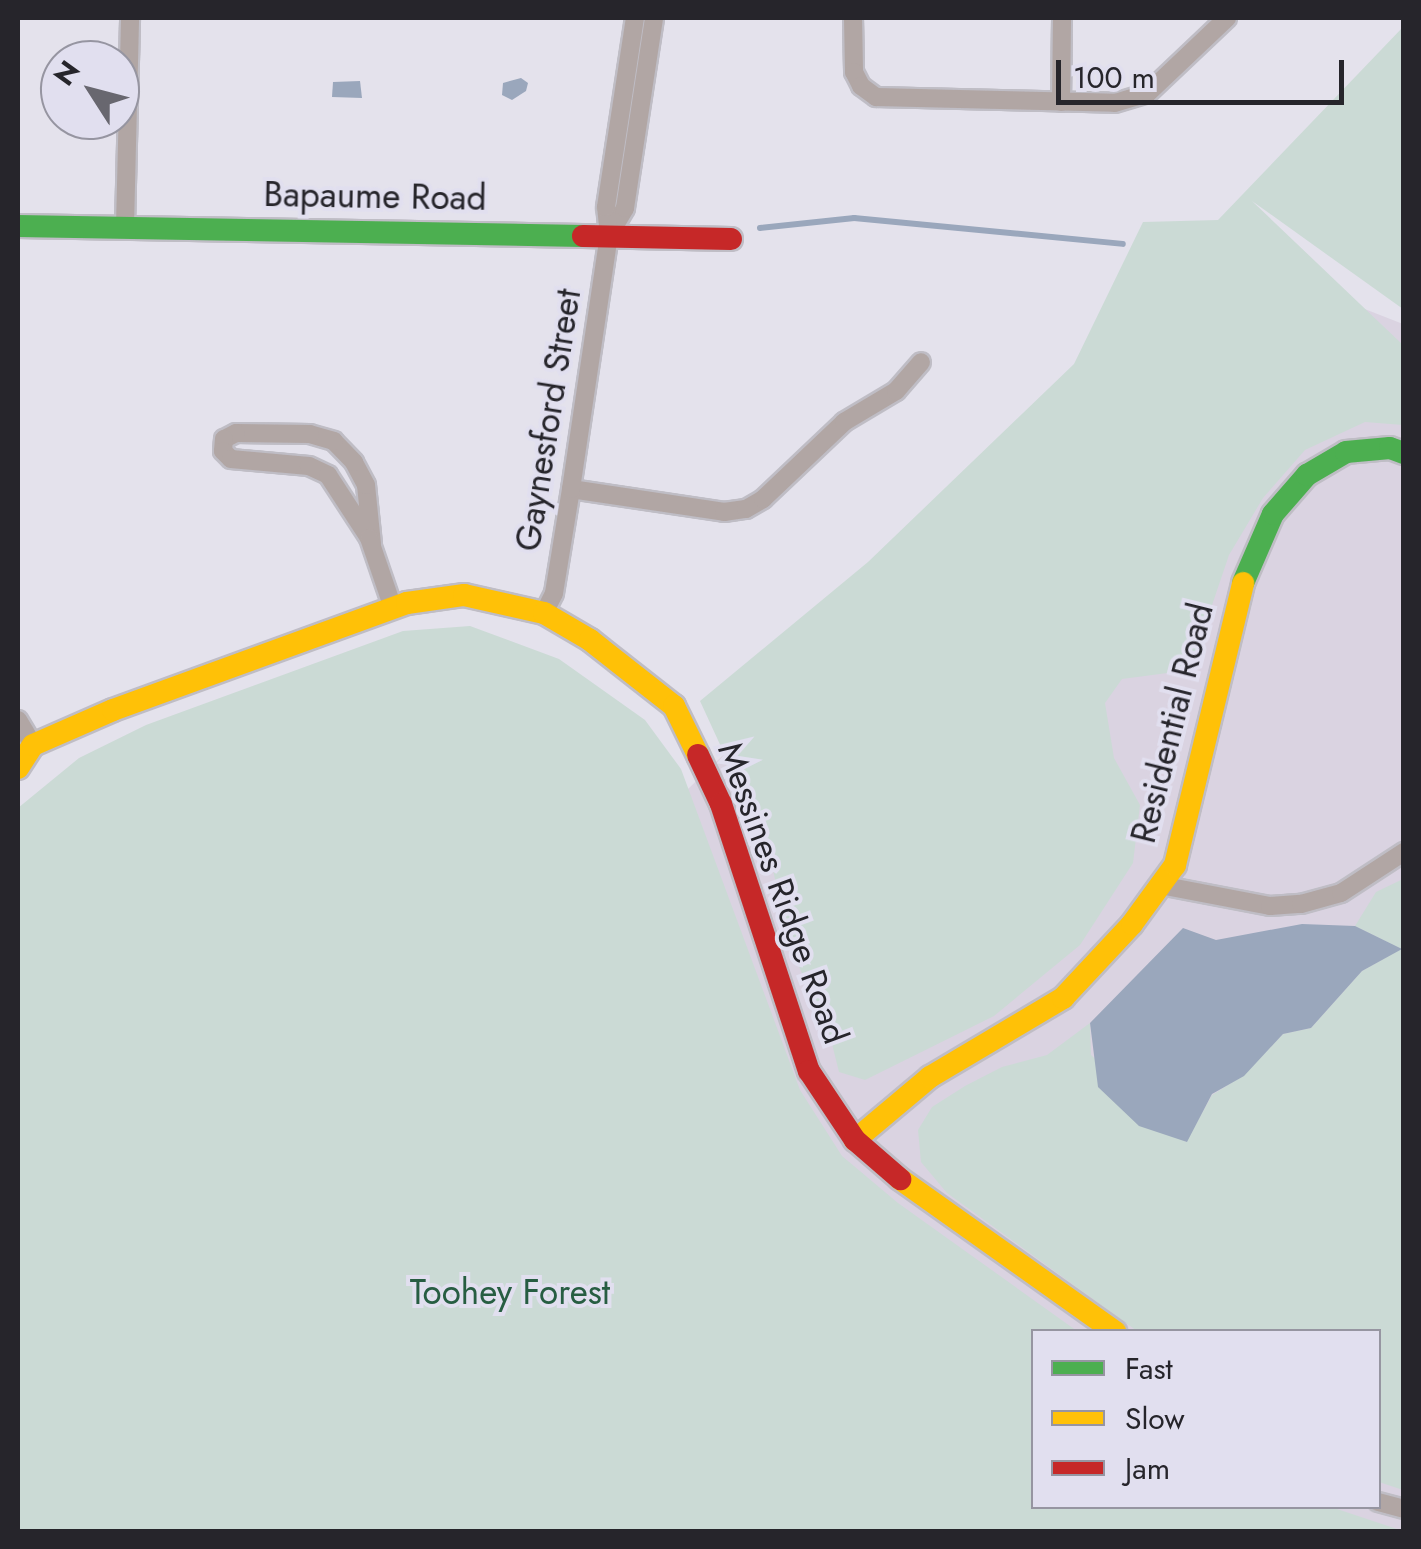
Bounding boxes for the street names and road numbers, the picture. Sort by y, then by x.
street label: Bapaume Road [263,173,487,219]
street label: Gaynesford Street [507,286,589,554]
street label: Residential Road [1122,599,1222,847]
street label: Messines Ridge Road [709,737,857,1049]

